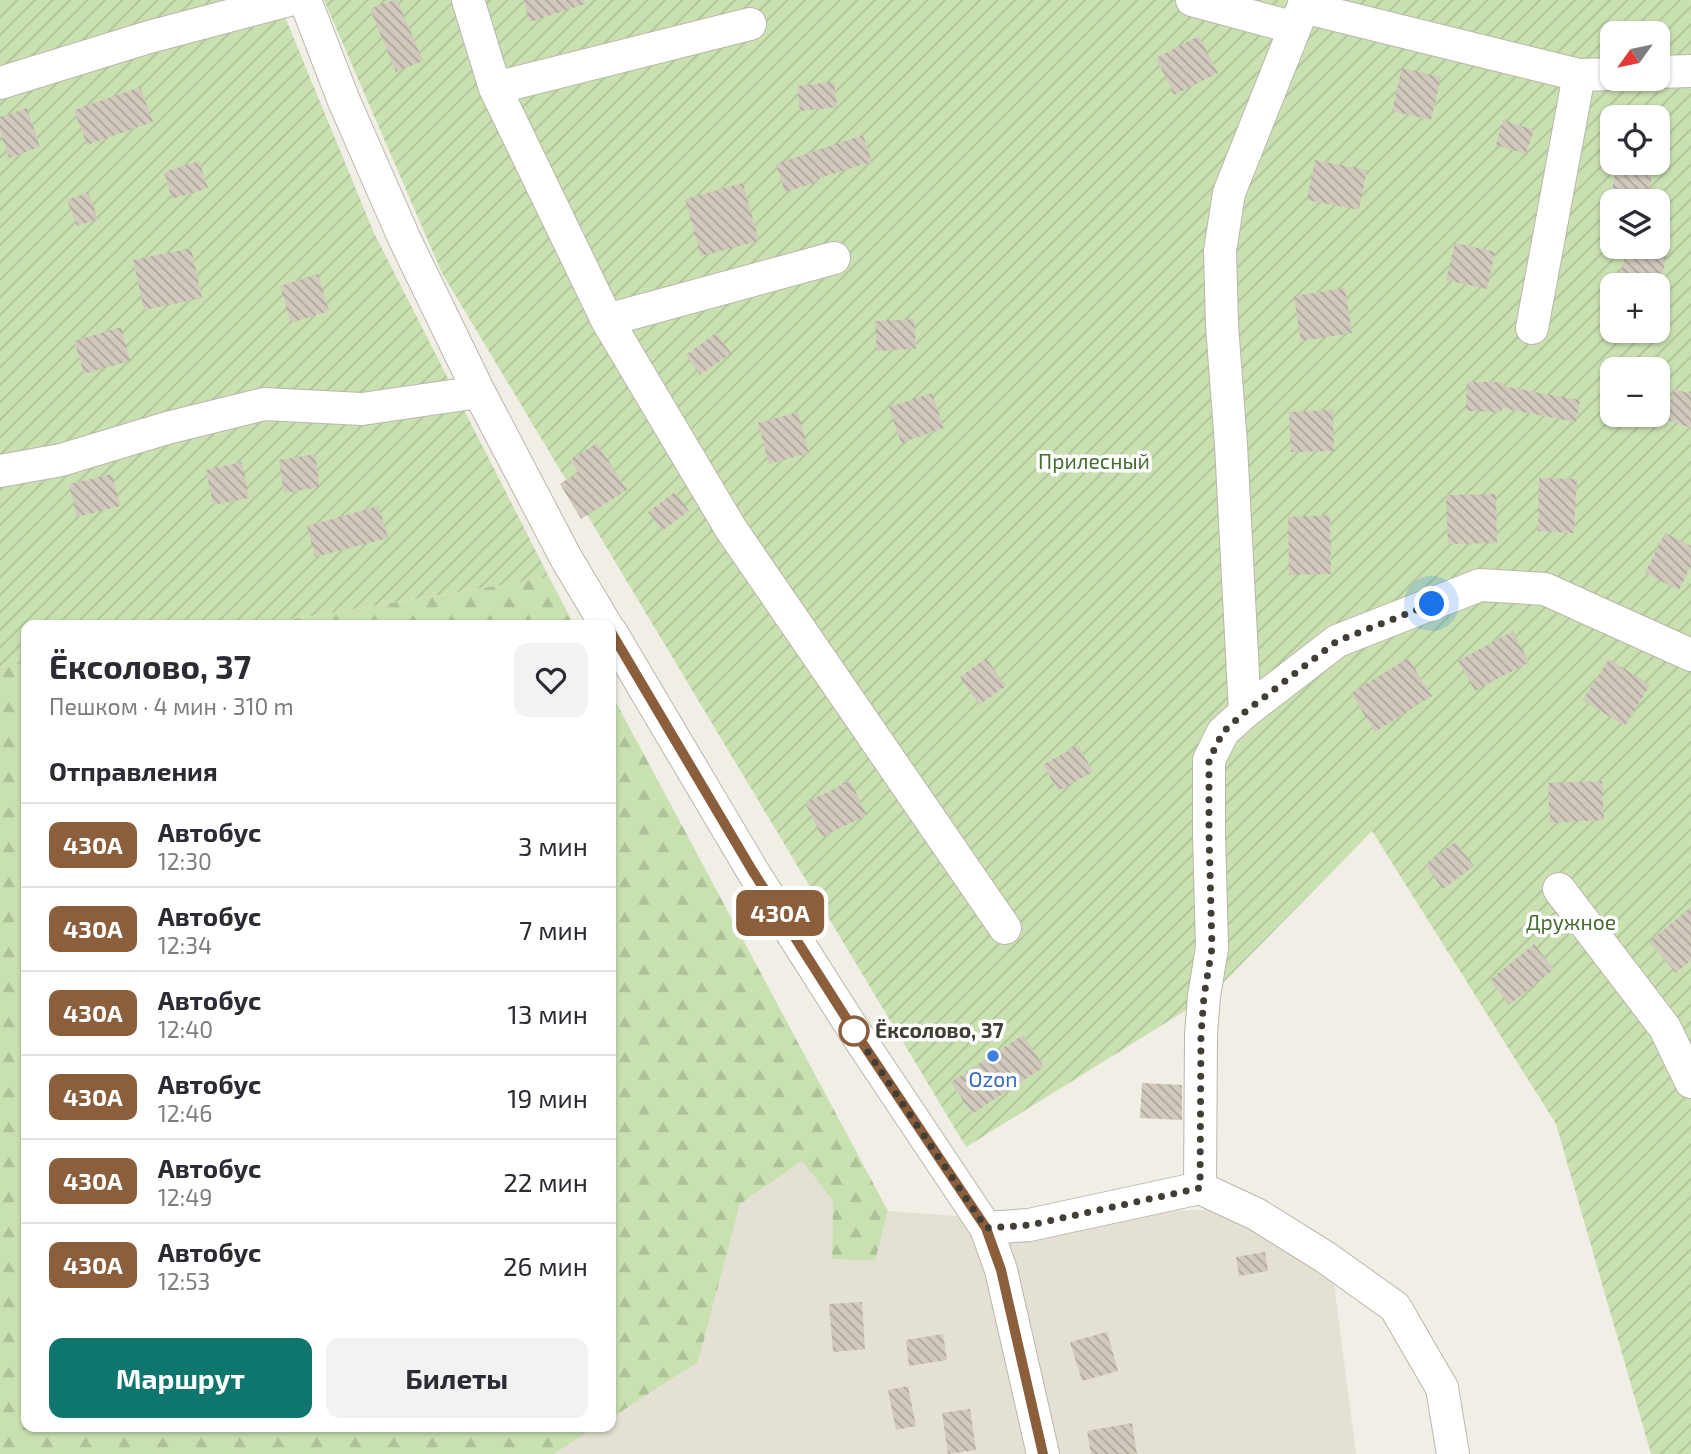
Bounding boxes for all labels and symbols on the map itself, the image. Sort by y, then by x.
north arrow [1600,21,1670,91]
park label: Прилесный [1038,448,1150,473]
your location [1414,586,1449,621]
line badge: 430А [731,890,829,936]
park label: Дружное [1526,909,1616,935]
marker: Ёксолово, 37 [839,1016,869,1046]
place label: Ёксолово, 37 [875,1017,1004,1042]
marker: Ozon [985,1048,1001,1064]
place label: Ozon [969,1066,1017,1091]

